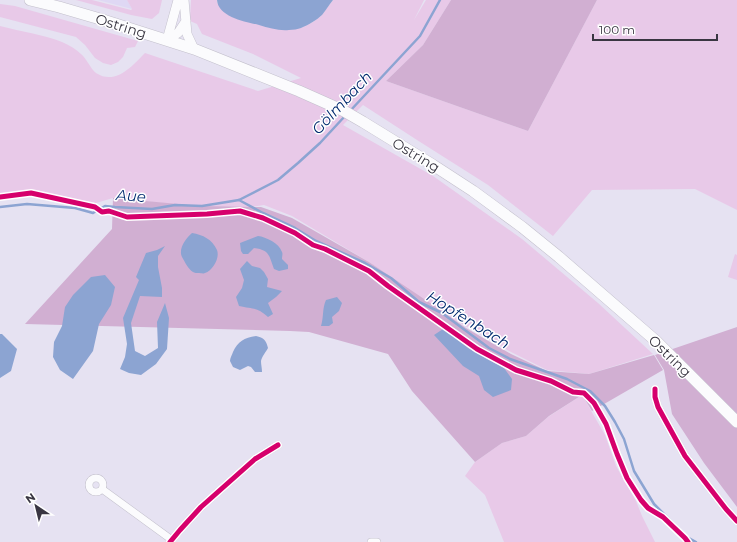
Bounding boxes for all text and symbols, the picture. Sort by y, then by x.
street label: Ostring [93,10,149,42]
scale bar [593,16,717,42]
text: 100 m [599,22,635,37]
water label: Gölmbach [307,67,376,138]
street label: Ostring [389,134,443,176]
water label: Aue [115,185,147,206]
water label: Hopfenbach [423,286,513,353]
street label: Ostring [645,331,695,381]
north arrow [16,486,56,526]
text: N [23,490,38,506]

